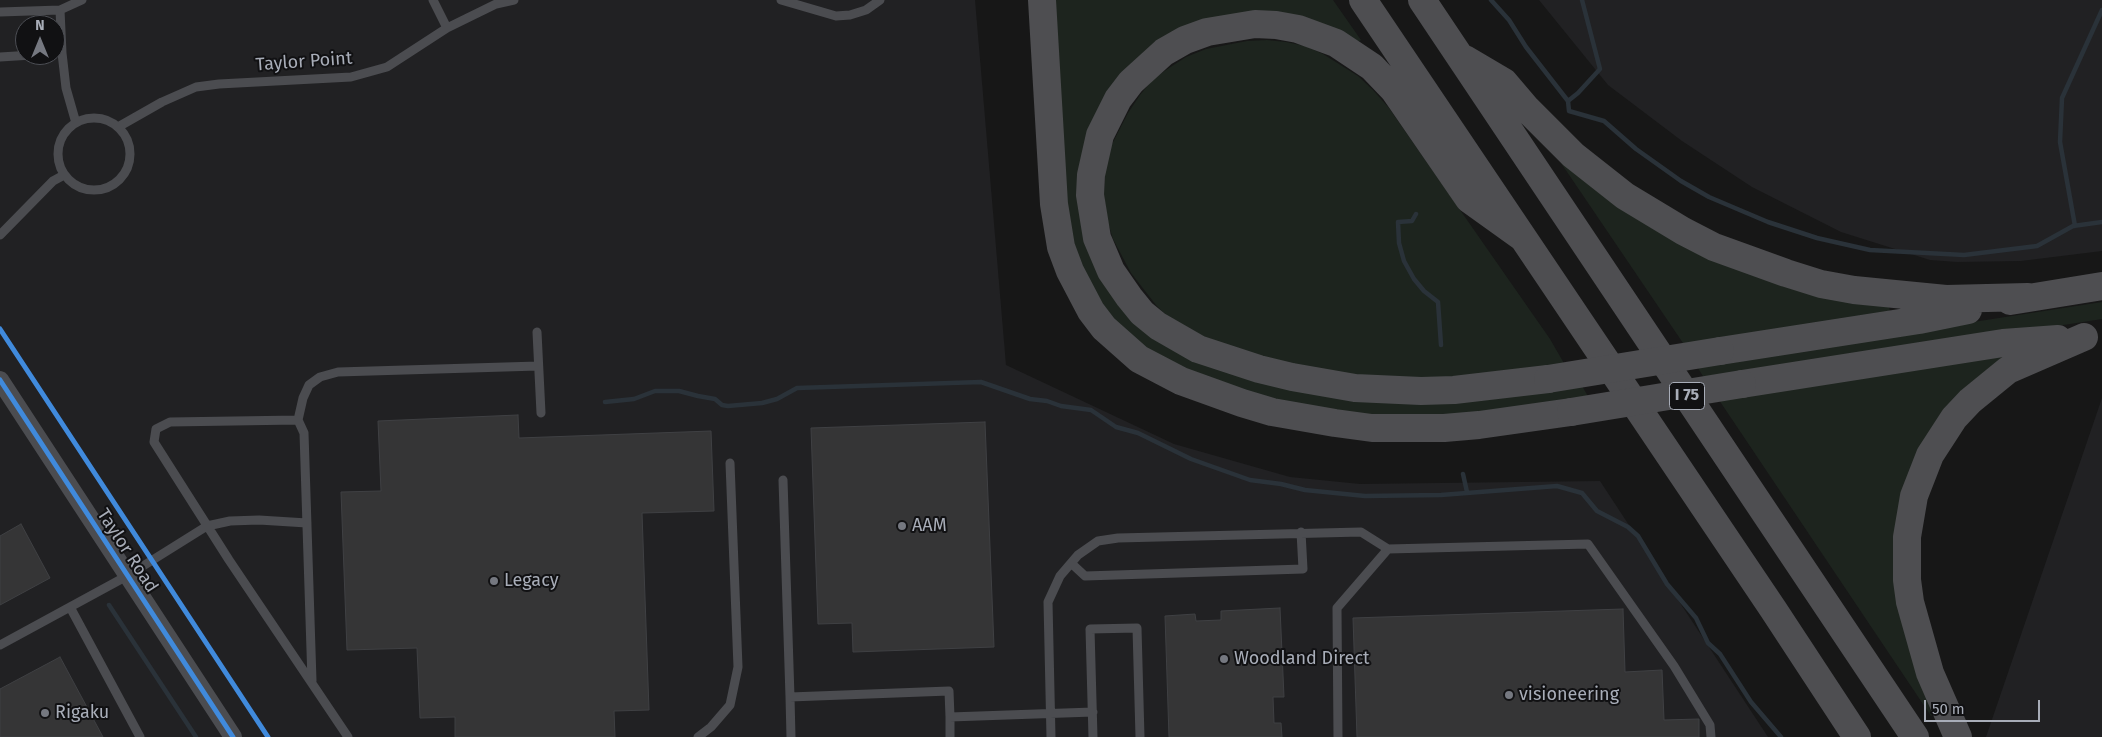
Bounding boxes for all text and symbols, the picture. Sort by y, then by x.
north arrow [15,15,65,65]
text: N [35,17,45,34]
street label: Taylor Point [255,48,353,76]
road number: I 75 [1670,382,1704,410]
street label: Taylor Road [92,505,162,597]
place label: AAM [912,515,947,537]
marker: AAM [896,520,908,532]
place label: Legacy [504,570,559,592]
marker: Legacy [488,575,500,587]
place label: Woodland Direct [1234,648,1370,670]
marker: Woodland Direct [1218,653,1230,665]
place label: visioneering [1519,684,1619,706]
marker: visioneering [1503,689,1515,701]
scale bar [1927,690,2043,722]
text: 50 m [1932,700,1965,718]
place label: Rigaku [55,702,109,724]
marker: Rigaku [39,707,51,719]

